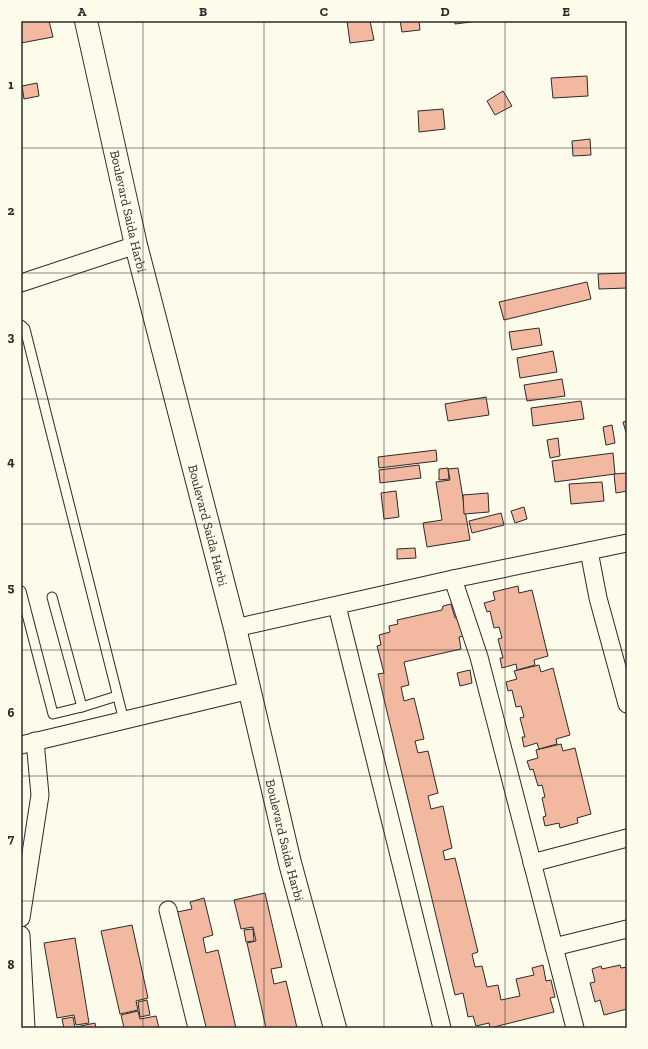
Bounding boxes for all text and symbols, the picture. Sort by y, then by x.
text: A [78,4,87,19]
text: B [199,4,207,19]
text: C [320,4,328,19]
text: D [440,4,450,19]
text: E [562,4,570,19]
text: 1 [8,77,14,92]
street label: Boulevard Saida Harbi [108,149,150,274]
text: 2 [8,203,15,218]
text: 3 [8,329,15,344]
text: 4 [7,454,15,469]
street label: Boulevard Saida Harbi [186,463,231,588]
text: 5 [8,580,15,595]
text: 6 [8,705,15,720]
street label: Boulevard Saida Harbi [263,778,308,903]
text: 7 [8,831,15,846]
text: 8 [7,957,15,972]

